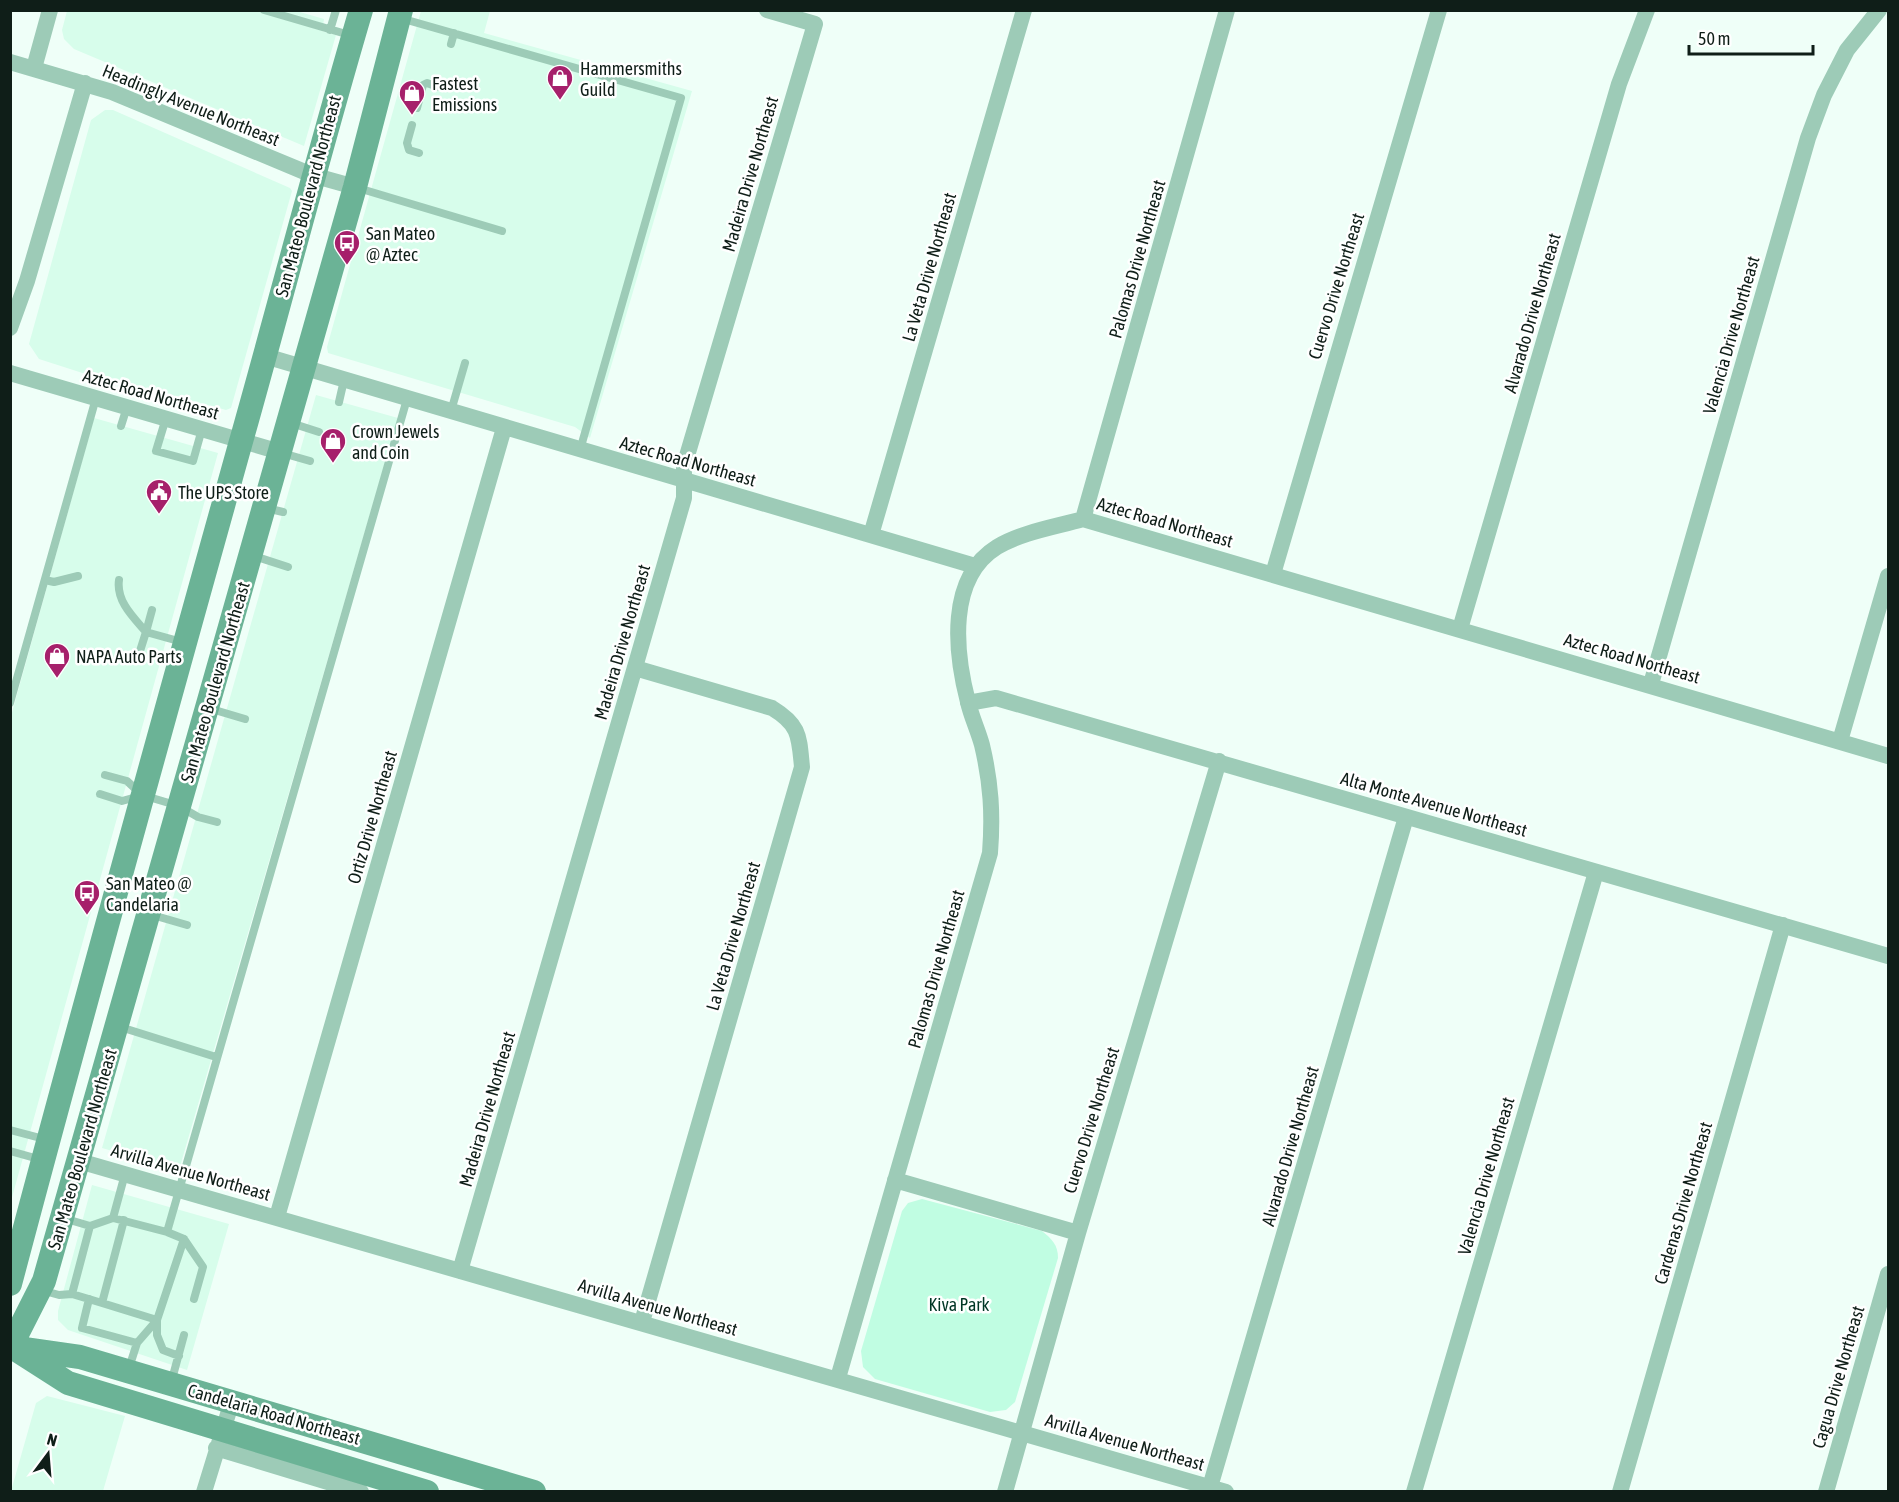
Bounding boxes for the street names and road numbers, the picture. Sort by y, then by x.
street label: Headingly Avenue Northeast [99,60,283,150]
street label: San Mateo Boulevard Northeast [271,93,345,299]
street label: Madeira Drive Northeast [718,94,782,254]
street label: Palomas Drive Northeast [1104,177,1170,341]
street label: La Veta Drive Northeast [898,190,960,344]
street label: Cuervo Drive Northeast [1304,210,1368,362]
street label: Alvarado Drive Northeast [1499,231,1565,395]
street label: Valencia Drive Northeast [1698,254,1764,416]
street label: Aztec Road Northeast [81,365,221,423]
street label: Aztec Road Northeast [618,432,758,490]
street label: Aztec Road Northeast [1095,493,1235,551]
street label: Madeira Drive Northeast [590,562,654,722]
street label: San Mateo Boulevard Northeast [176,579,254,785]
street label: Aztec Road Northeast [1562,629,1702,687]
street label: Ortiz Drive Northeast [343,748,401,886]
street label: Alta Monte Avenue Northeast [1338,767,1530,841]
street label: La Veta Drive Northeast [702,859,764,1013]
street label: Palomas Drive Northeast [903,887,969,1051]
street label: Madeira Drive Northeast [455,1029,519,1189]
street label: Cuervo Drive Northeast [1059,1044,1123,1196]
street label: San Mateo Boulevard Northeast [43,1046,121,1252]
street label: Alvarado Drive Northeast [1257,1064,1323,1228]
street label: Valencia Drive Northeast [1453,1095,1519,1257]
street label: Cardenas Drive Northeast [1650,1119,1716,1287]
street label: Arvilla Avenue Northeast [109,1139,273,1205]
street label: Arvilla Avenue Northeast [576,1274,740,1340]
street label: Cagua Drive Northeast [1808,1303,1868,1451]
street label: Candelaria Road Northeast [185,1379,363,1449]
street label: Arvilla Avenue Northeast [1043,1409,1207,1475]

